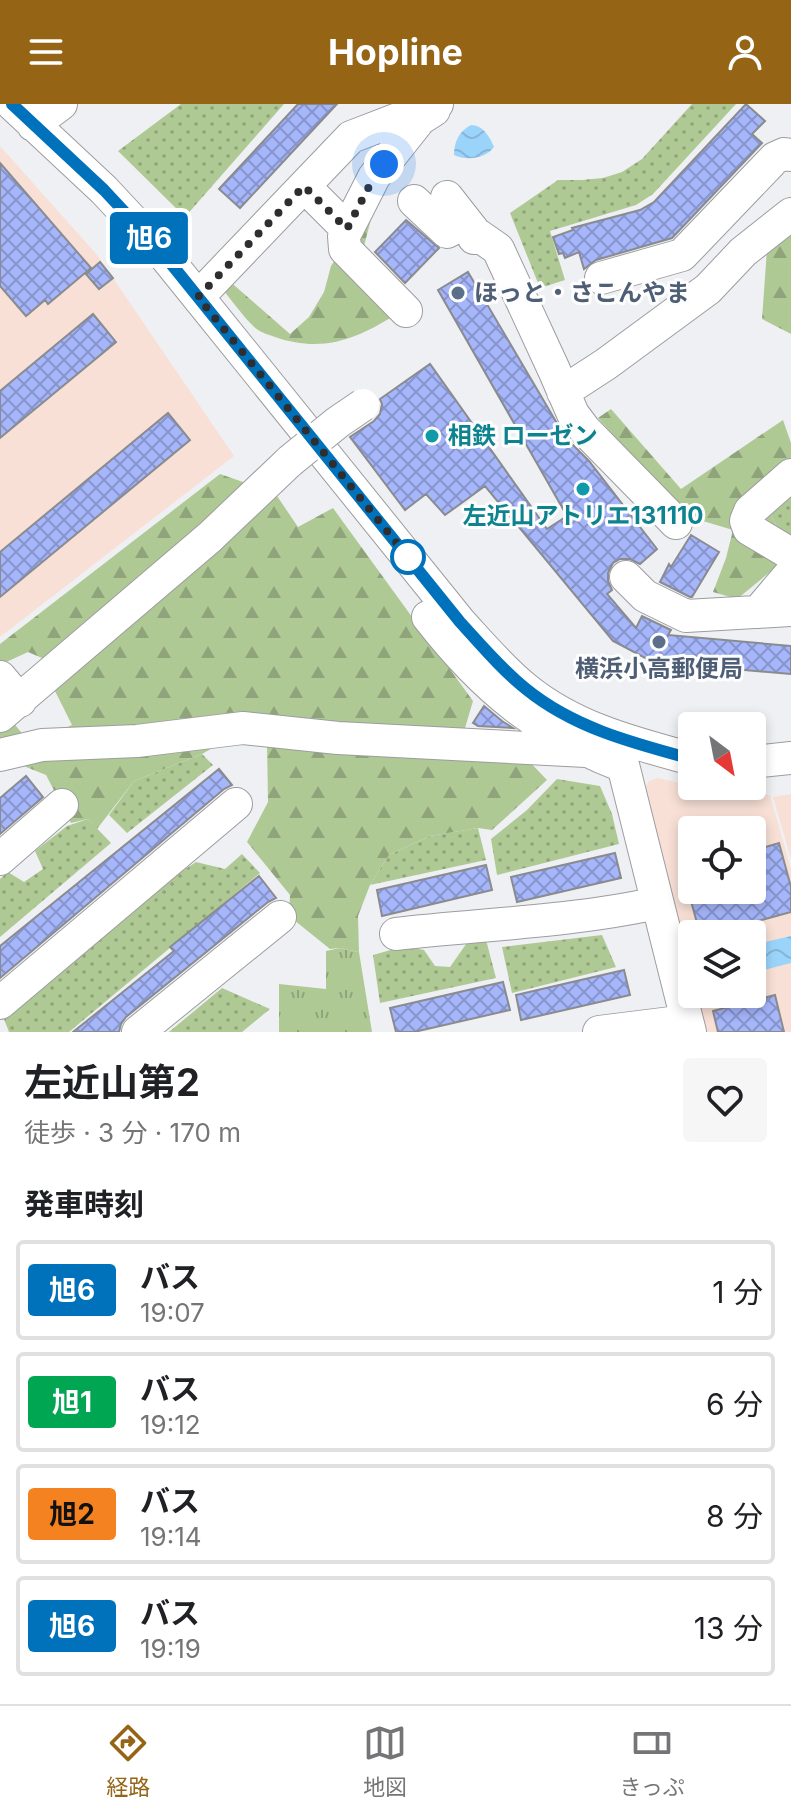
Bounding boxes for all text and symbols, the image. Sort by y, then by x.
icon: menu [24,30,68,74]
text: Hopline [328,30,463,74]
icon: person [723,30,767,74]
your location [364,144,404,184]
line badge: 旭6 [113,212,185,264]
text: 旭6 [126,221,172,255]
place label: ほっと・さこんやま [474,278,690,307]
marker: ほっと・さこんやま [449,284,467,302]
place label: 相鉄 ローゼン [448,421,598,450]
marker: 相鉄 ローゼン [423,427,441,445]
marker: 左近山アトリエ131110 [574,480,592,498]
place label: 左近山アトリエ131110 [462,501,704,530]
unlabelled marker [391,540,425,574]
marker: 横浜小高郵便局 [650,633,668,651]
place label: 横浜小高郵便局 [575,654,743,683]
north arrow [678,712,766,800]
map controls [678,712,766,1008]
button: locate [678,816,766,904]
button: layers [678,920,766,1008]
button: heart [683,1058,767,1142]
text: 左近山第2 [24,1059,200,1105]
text: 徒歩 · 3 分 · 170 m [24,1117,241,1148]
text: 発車時刻 [24,1186,144,1222]
text: バス [140,1259,200,1295]
text: 旭6 [49,1273,95,1307]
text: 1 分 [712,1274,763,1310]
text: 19:07 [140,1297,205,1328]
text: バス [140,1371,200,1407]
text: 旭1 [52,1385,92,1419]
text: 6 分 [706,1386,763,1422]
text: 19:12 [140,1409,201,1440]
text: バス [140,1483,200,1519]
text: 旭2 [49,1497,95,1531]
text: 8 分 [706,1498,763,1534]
text: 19:14 [140,1521,202,1552]
text: バス [140,1595,200,1631]
text: 旭6 [49,1609,95,1643]
text: 13 分 [694,1610,763,1646]
text: 19:19 [140,1633,201,1664]
tab: 経路 [106,1721,150,1801]
tab: 地図 [363,1721,407,1801]
tab: きっぷ [620,1721,685,1801]

